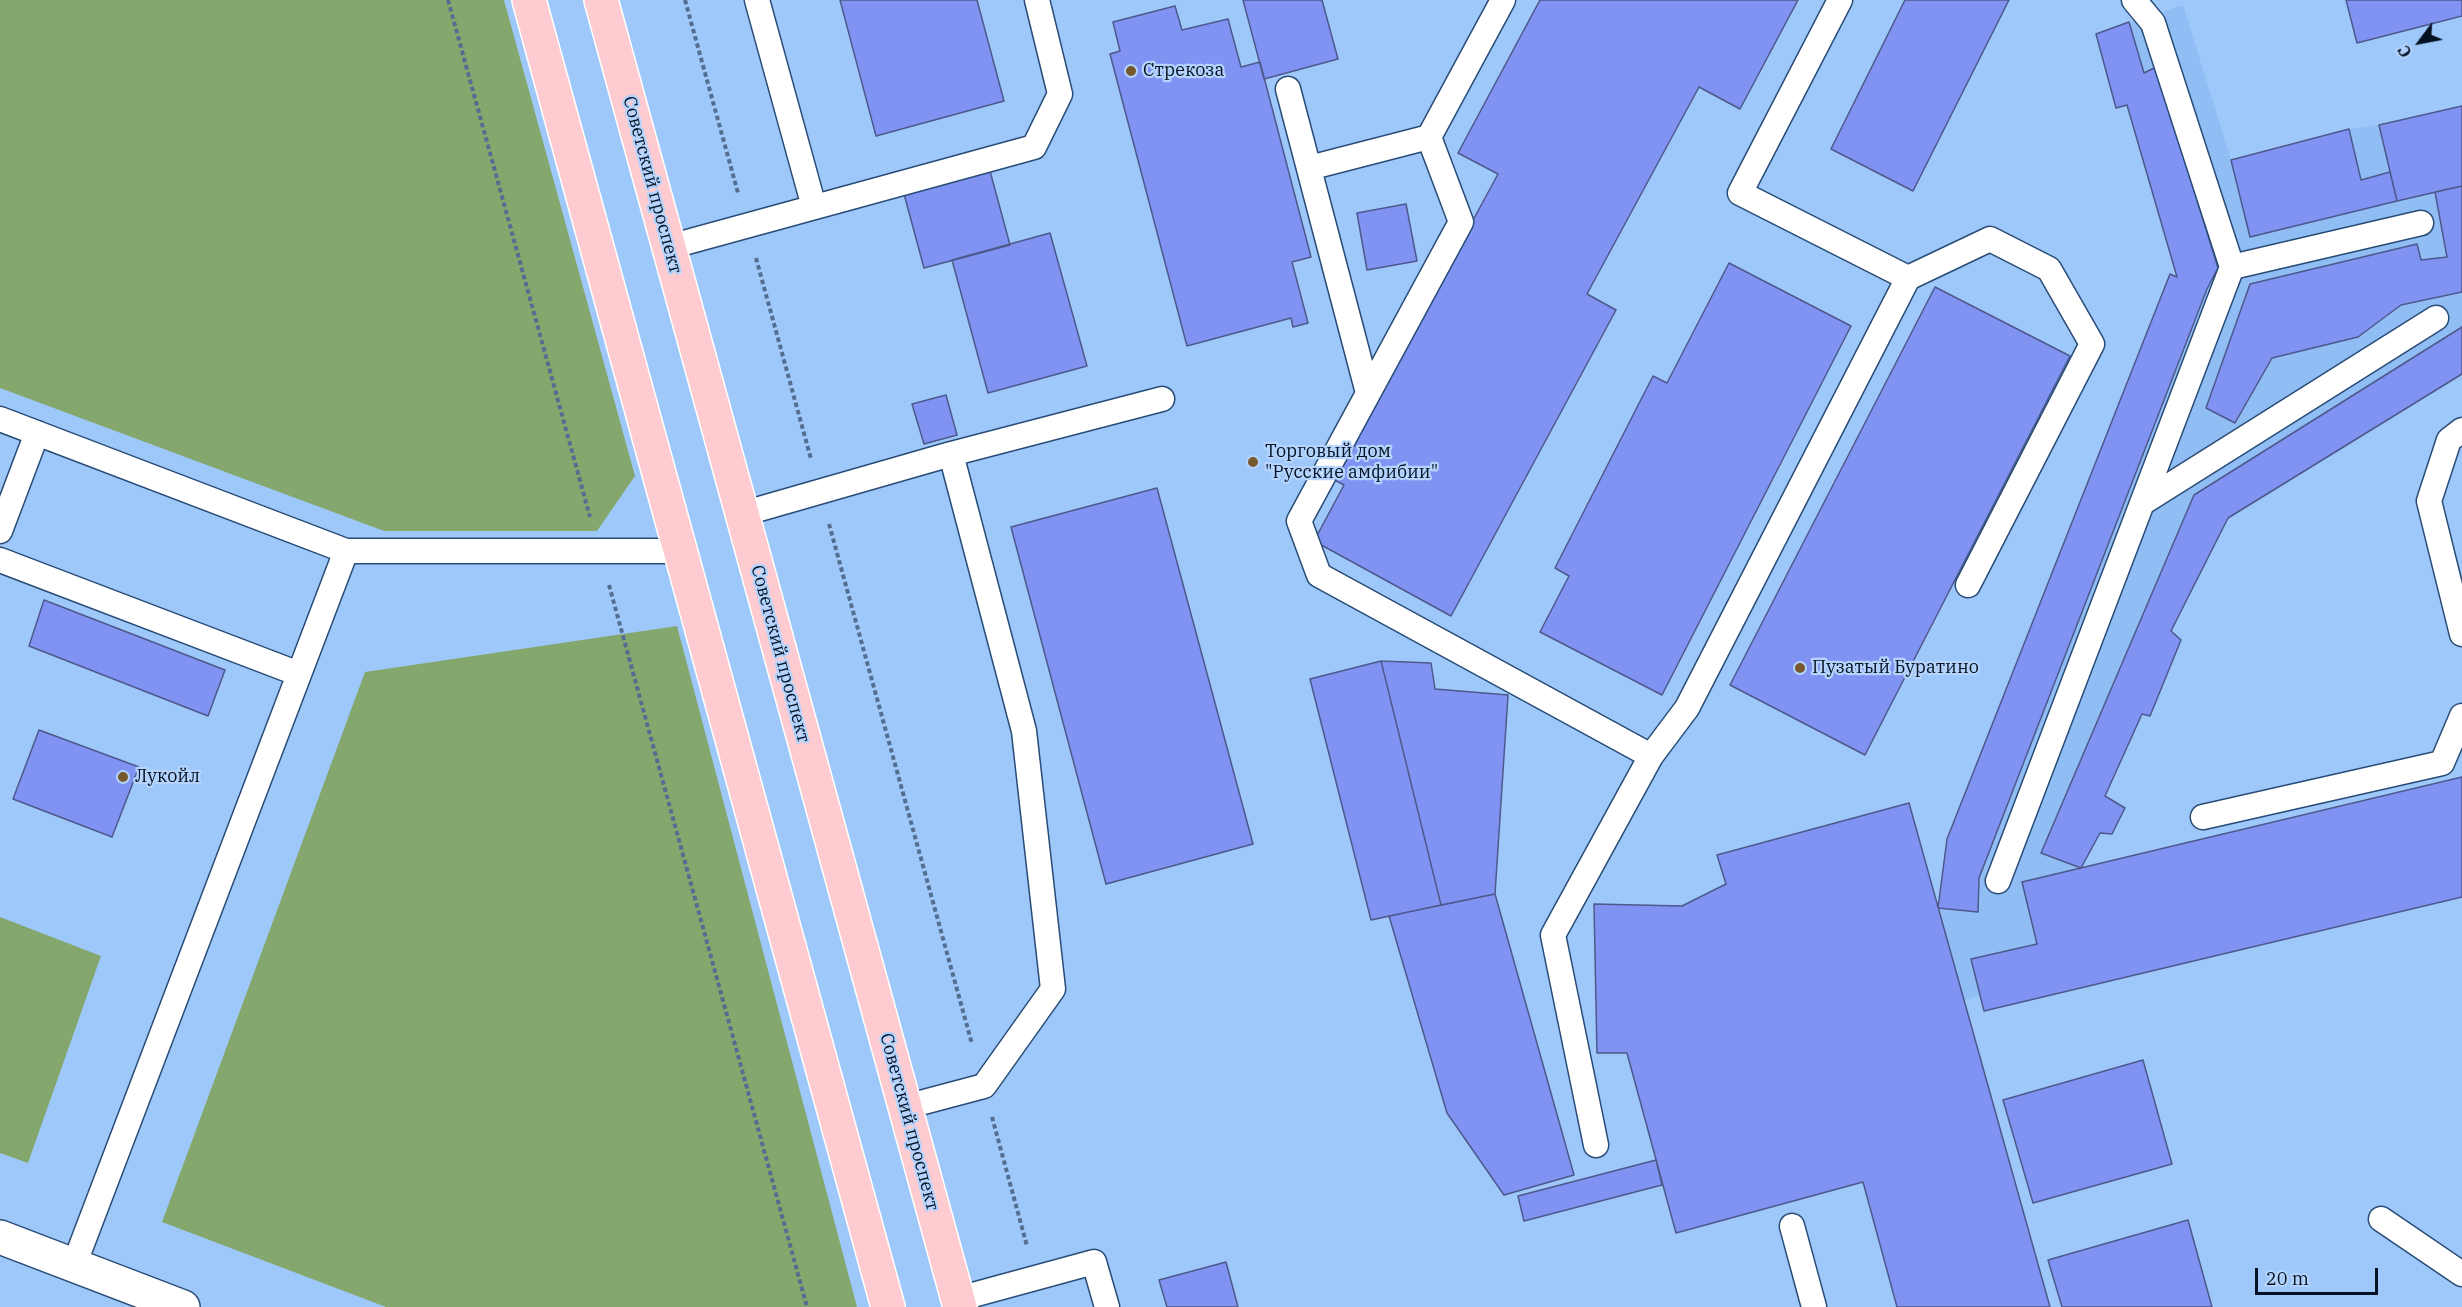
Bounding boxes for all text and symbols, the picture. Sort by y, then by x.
north arrow [2390,12,2450,72]
text: С [2393,42,2416,61]
place label: Стрекоза [1143,60,1224,82]
marker: Стрекоза [1124,64,1138,78]
street label: Советский проспект [618,94,686,276]
place label: Торговый дом "Русские амфибии" [1265,441,1438,484]
marker: Торговый дом "Русские амфибии" [1246,455,1260,469]
street label: Советский проспект [746,563,814,745]
place label: Пузатый Буратино [1812,657,1979,679]
marker: Пузатый Буратино [1793,661,1807,675]
place label: Лукойл [135,766,200,788]
marker: Лукойл [116,770,130,784]
street label: Советский проспект [875,1031,943,1213]
scale bar [2258,1256,2381,1294]
text: 20 m [2266,1267,2309,1290]

